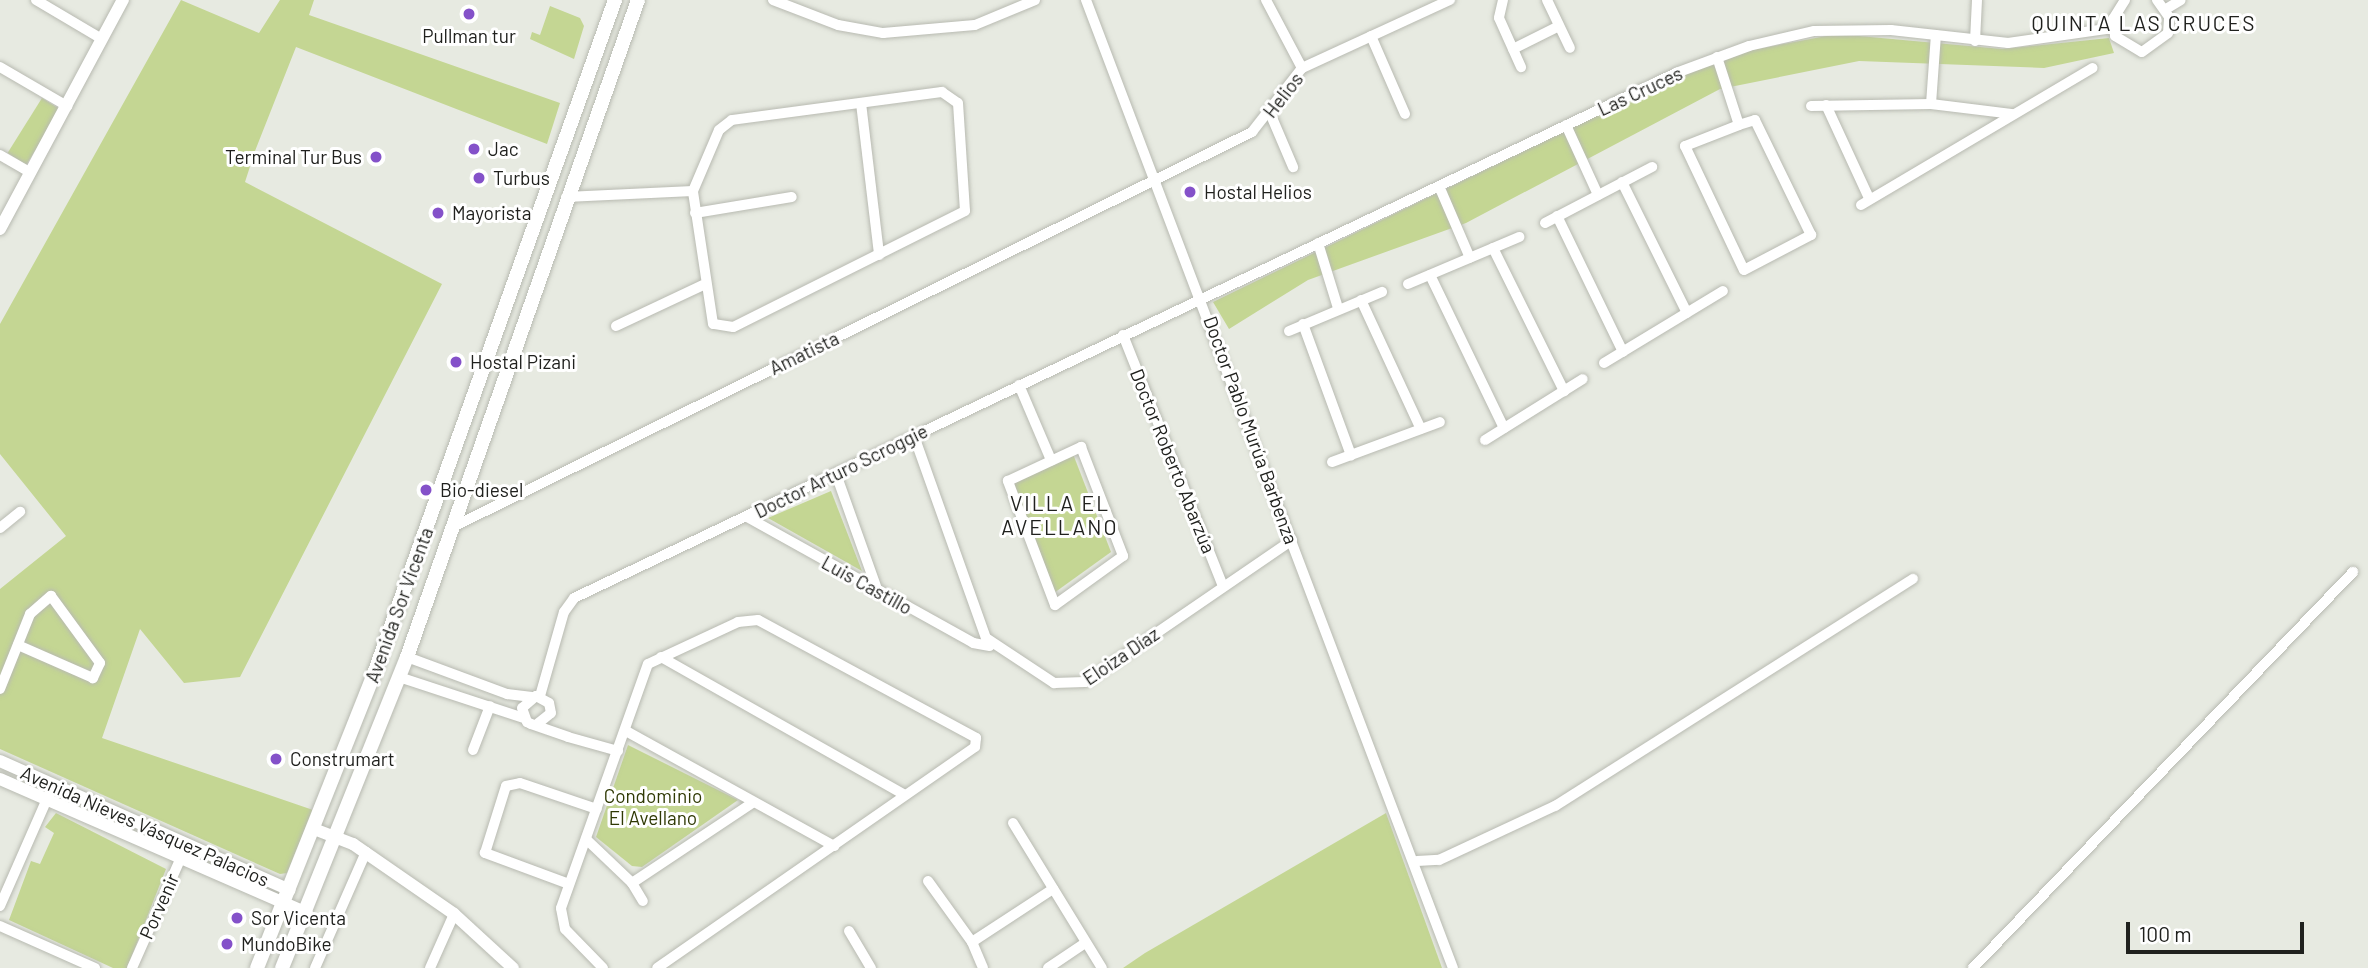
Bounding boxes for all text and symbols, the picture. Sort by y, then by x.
marker: Pullman tur [461,6,477,22]
district label: QUINTA LAS CRUCES [2034,10,2254,36]
place label: Pullman tur [422,25,516,47]
street label: Las Cruces [1594,61,1686,121]
street label: Helios [1258,68,1308,122]
place label: Jac [488,138,519,160]
marker: Jac [466,141,482,157]
place label: Terminal Tur Bus [225,146,362,168]
marker: Terminal Tur Bus [368,149,384,165]
place label: Turbus [493,167,550,189]
marker: Turbus [471,170,487,186]
place label: Hostal Helios [1204,181,1312,203]
marker: Hostal Helios [1182,184,1198,200]
place label: Mayorista [452,202,531,224]
marker: Mayorista [430,205,446,221]
street label: Doctor Pablo Murúa Barbenza [1199,313,1303,547]
street label: Amatista [766,326,842,380]
place label: Hostal Pizani [470,351,576,373]
marker: Hostal Pizani [448,354,464,370]
street label: Doctor Roberto Abarzúa [1126,365,1220,557]
street label: Doctor Arturo Scroggie [751,419,931,523]
place label: Bio-diesel [440,479,523,501]
marker: Bio-diesel [418,482,434,498]
district label: VILLA EL AVELLANO [1002,490,1118,540]
street label: Avenida Sor Vicenta [360,524,438,686]
street label: Luis Castillo [818,551,916,619]
street label: Eloiza Díaz [1079,622,1163,690]
place label: Construmart [290,748,395,770]
marker: Construmart [268,751,284,767]
street label: Avenida Nieves Vásquez Palacios [17,761,273,891]
park label: Condominio El Avellano [604,785,702,829]
street label: Porvenir [134,870,184,942]
place label: Sor Vicenta [251,907,346,929]
scale bar [2130,908,2308,952]
marker: Sor Vicenta [229,910,245,926]
text: 100 m [2139,921,2192,946]
place label: MundoBike [241,933,332,955]
marker: MundoBike [219,936,235,952]

